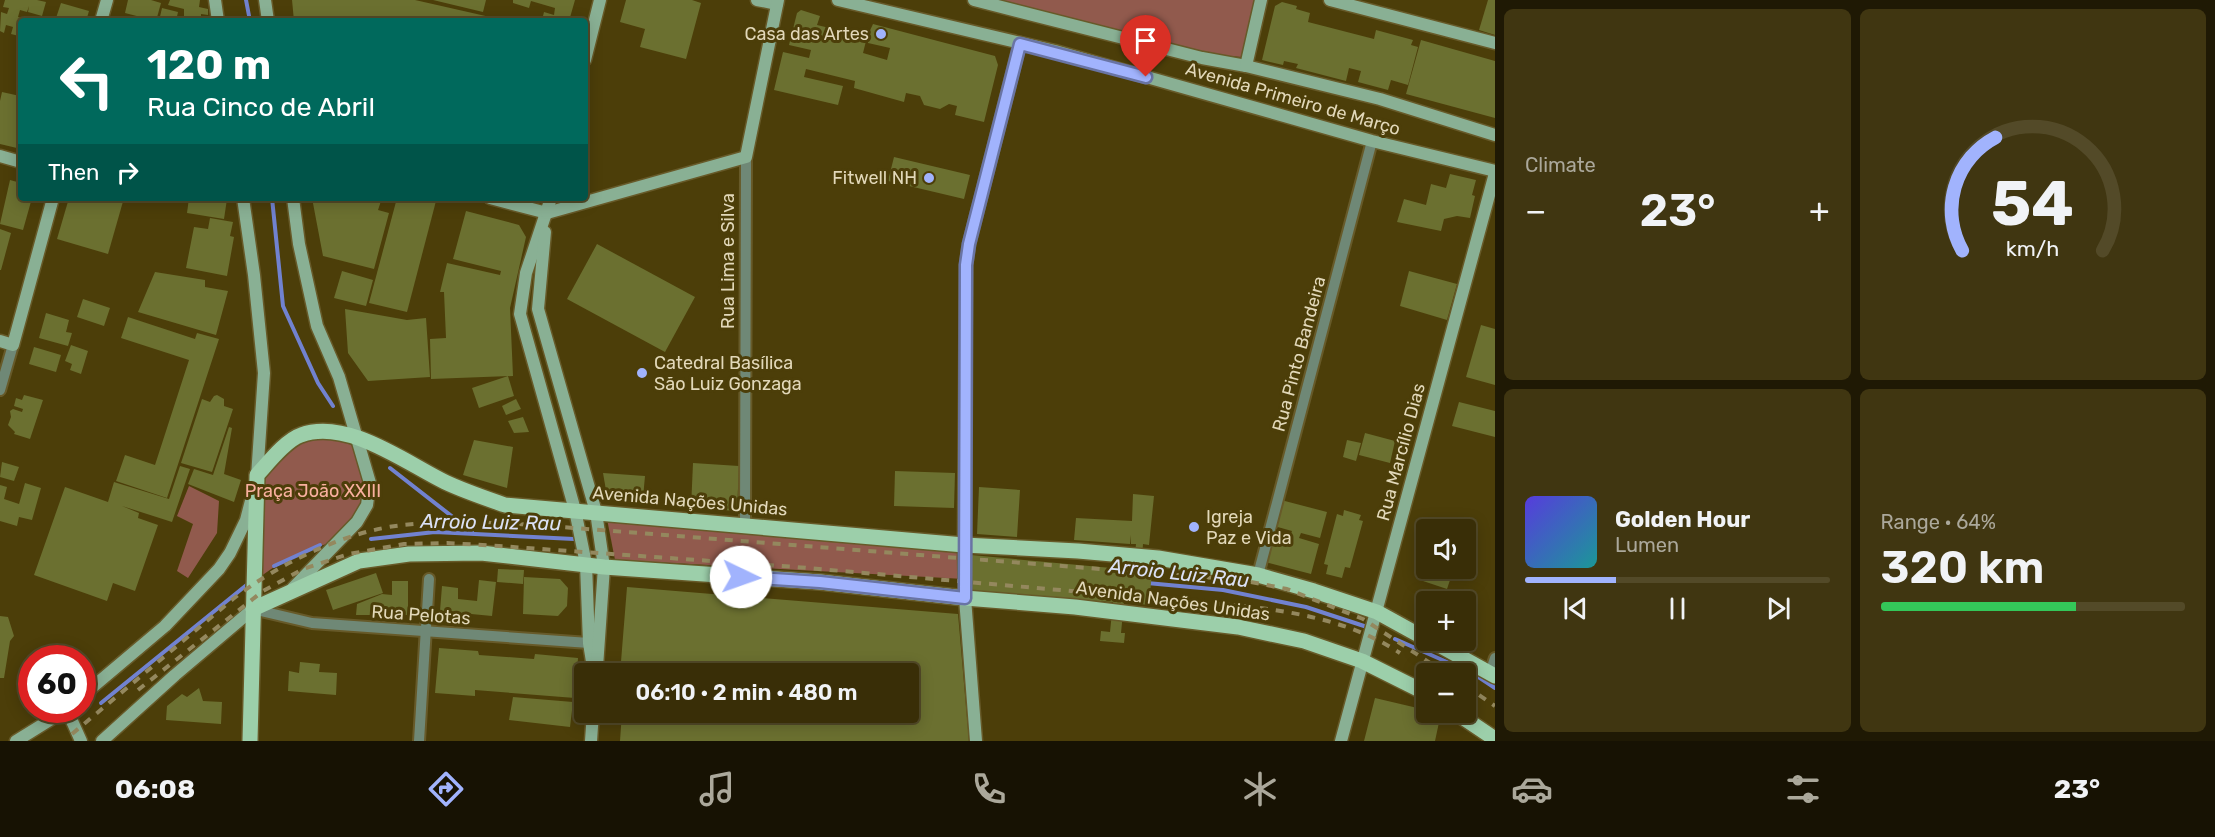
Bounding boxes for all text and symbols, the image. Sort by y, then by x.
pin [1120,15,1171,77]
place label: Casa das Artes [745,23,869,45]
icon: arrive [1129,24,1162,57]
marker: Casa das Artes [874,27,888,41]
text: 120 m [147,40,271,90]
icon: left [48,42,126,120]
street label: Avenida Primeiro de Março [1183,58,1403,140]
text: Rua Cinco de Abril [147,91,375,123]
text: Climate [1525,153,1596,177]
icon: right [111,156,144,189]
text: Then [48,159,99,186]
place label: Fitwell NH [832,167,917,189]
text: 54 [1991,167,2074,241]
marker: Fitwell NH [922,171,936,185]
text: 23° [1640,184,1716,237]
text: − [1525,191,1546,230]
text: + [1809,191,1829,230]
street label: Rua Lima e Silva [717,193,739,329]
text: km/h [2006,237,2060,262]
street label: Rua Pinto Bandeira [1268,274,1330,434]
place label: Catedral Basílica São Luiz Gonzaga [654,352,802,395]
marker: Catedral Basílica São Luiz Gonzaga [635,366,649,380]
street label: Rua Marcílio Dias [1372,381,1430,523]
park label: Praça João XXIII [245,480,381,502]
street label: Avenida Nações Unidas [592,482,788,520]
place label: Igreja Paz e Vida [1206,506,1292,549]
text: Golden Hour [1615,506,1750,533]
water label: Arroio Luiz Rau [419,509,562,535]
text: Range · 64% [1881,510,1996,534]
map controls [1416,519,1476,723]
button: sound [1416,519,1476,579]
marker: Igreja Paz e Vida [1187,520,1201,534]
text: Lumen [1615,533,1679,557]
text: 320 km [1881,541,2044,594]
position arrow [709,545,773,609]
water label: Arroio Luiz Rau [1107,554,1250,592]
street label: Avenida Nações Unidas [1075,576,1271,626]
button: + [1416,591,1476,651]
icon: previous [1559,592,1592,625]
icon: pause [1661,592,1694,625]
icon: next [1762,592,1795,625]
street label: Rua Pelotas [371,601,471,629]
speed limit sign: 60 [18,645,96,723]
button: − [1416,663,1476,723]
text: 06:10 · 2 min · 480 m [636,679,857,706]
icon: directions [425,768,467,810]
icon: music [696,768,738,810]
icon: phone [968,768,1010,810]
icon: climate [1239,768,1281,810]
icon: car [1511,768,1553,810]
icon: filters [1782,768,1824,810]
text: 06:08 [115,773,195,805]
text: 23° [2054,773,2100,805]

